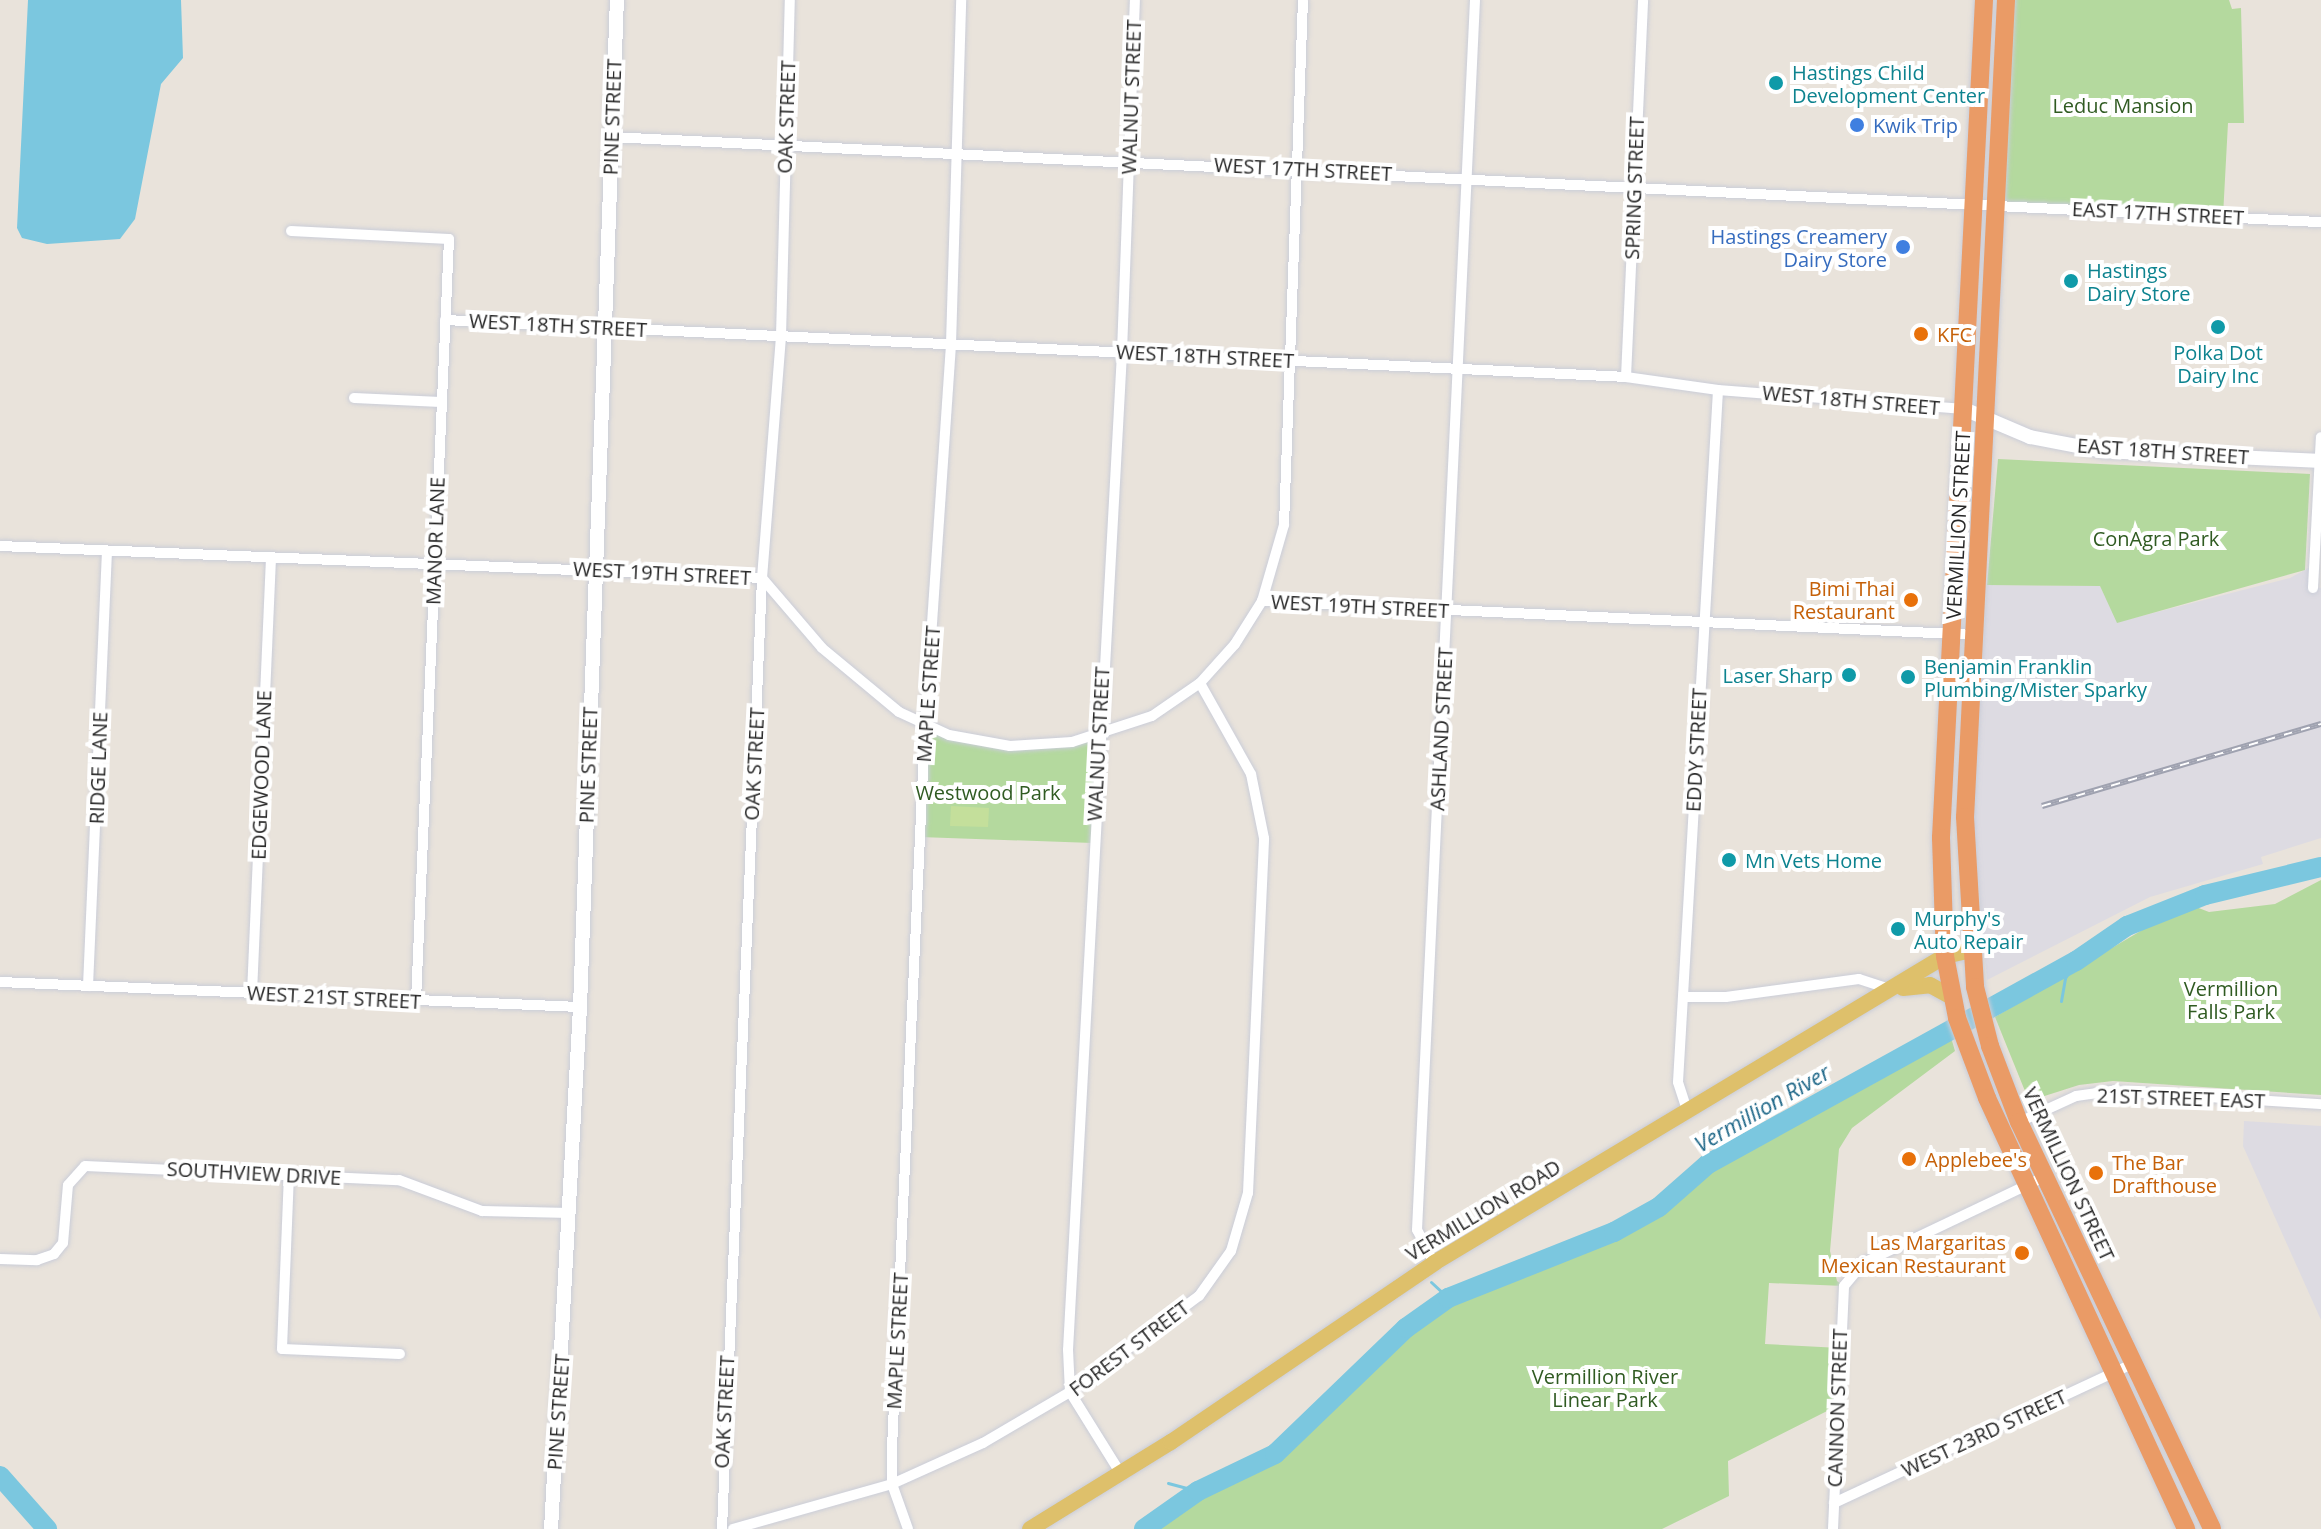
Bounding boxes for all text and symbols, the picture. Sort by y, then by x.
street label: WALNUT STREET [1116,19,1146,175]
street label: PINE STREET [598,58,626,176]
street label: OAK STREET [772,60,800,174]
place label: Hastings Child Development Center [1792,60,1985,107]
marker: Hastings Child Development Center [1767,74,1785,92]
park label: Leduc Mansion [2052,93,2194,117]
place label: Kwik Trip [1873,113,1958,137]
street label: SPRING STREET [1620,116,1648,260]
marker: Kwik Trip [1848,116,1866,134]
street label: WEST 17TH STREET [1213,152,1393,186]
street label: EAST 17TH STREET [2071,197,2245,229]
place label: Hastings Creamery Dairy Store [1711,224,1887,271]
marker: Hastings Creamery Dairy Store [1894,238,1912,256]
place label: Hastings Dairy Store [2087,258,2191,305]
marker: Hastings Dairy Store [2062,272,2080,290]
street label: WEST 18TH STREET [468,308,648,342]
marker: Polka Dot Dairy Inc [2209,318,2227,336]
place label: KFC [1937,322,1972,346]
marker: KFC [1912,325,1930,343]
street label: WEST 18TH STREET [1115,339,1295,373]
place label: Polka Dot Dairy Inc [2173,340,2263,387]
street label: WEST 18TH STREET [1761,380,1941,420]
street label: VERMILLION STREET [1941,430,1975,620]
street label: EAST 18TH STREET [2076,433,2250,469]
street label: MANOR LANE [421,477,449,605]
park label: ConAgra Park [2093,526,2219,550]
street label: WEST 19TH STREET [572,556,752,590]
place label: Bimi Thai Restaurant [1793,576,1895,623]
street label: WEST 19TH STREET [1270,589,1450,623]
marker: Bimi Thai Restaurant [1902,591,1920,609]
street label: MAPLE STREET [911,625,945,763]
street label: ASHLAND STREET [1425,647,1457,811]
place label: Benjamin Franklin Plumbing/Mister Sparky [1924,654,2147,701]
place label: Laser Sharp [1723,663,1833,687]
street label: WALNUT STREET [1082,666,1114,822]
marker: Laser Sharp [1840,666,1858,684]
marker: Benjamin Franklin Plumbing/Mister Sparky [1899,668,1917,686]
street label: EDDY STREET [1681,687,1711,813]
street label: EDGEWOOD LANE [246,690,276,860]
street label: PINE STREET [574,706,602,824]
street label: OAK STREET [739,707,769,821]
street label: RIDGE LANE [84,711,112,825]
park label: Westwood Park [915,780,1061,804]
place label: Mn Vets Home [1745,848,1882,872]
marker: Mn Vets Home [1720,851,1738,869]
place label: Murphy's Auto Repair [1914,906,2023,953]
marker: Murphy's Auto Repair [1889,920,1907,938]
park label: Vermillion Falls Park [2184,976,2278,1023]
street label: WEST 21ST STREET [246,980,422,1014]
water label: Vermillion River [1690,1059,1834,1157]
street label: VERMILLION STREET [2018,1083,2120,1265]
street label: 21ST STREET EAST [2096,1083,2266,1113]
place label: Applebee's [1925,1147,2027,1171]
marker: Applebee's [1900,1150,1918,1168]
place label: The Bar Drafthouse [2112,1150,2217,1197]
street label: VERMILLION ROAD [1401,1154,1565,1266]
street label: SOUTHVIEW DRIVE [166,1156,342,1190]
marker: The Bar Drafthouse [2087,1164,2105,1182]
place label: Las Margaritas Mexican Restaurant [1821,1230,2006,1277]
marker: Las Margaritas Mexican Restaurant [2013,1244,2031,1262]
street label: MAPLE STREET [881,1272,913,1410]
street label: FOREST STREET [1064,1295,1194,1401]
street label: CANNON STREET [1822,1328,1852,1488]
street label: PINE STREET [542,1353,574,1471]
street label: OAK STREET [709,1355,739,1469]
park label: Vermillion River Linear Park [1532,1365,1678,1412]
street label: WEST 23RD STREET [1898,1384,2070,1482]

